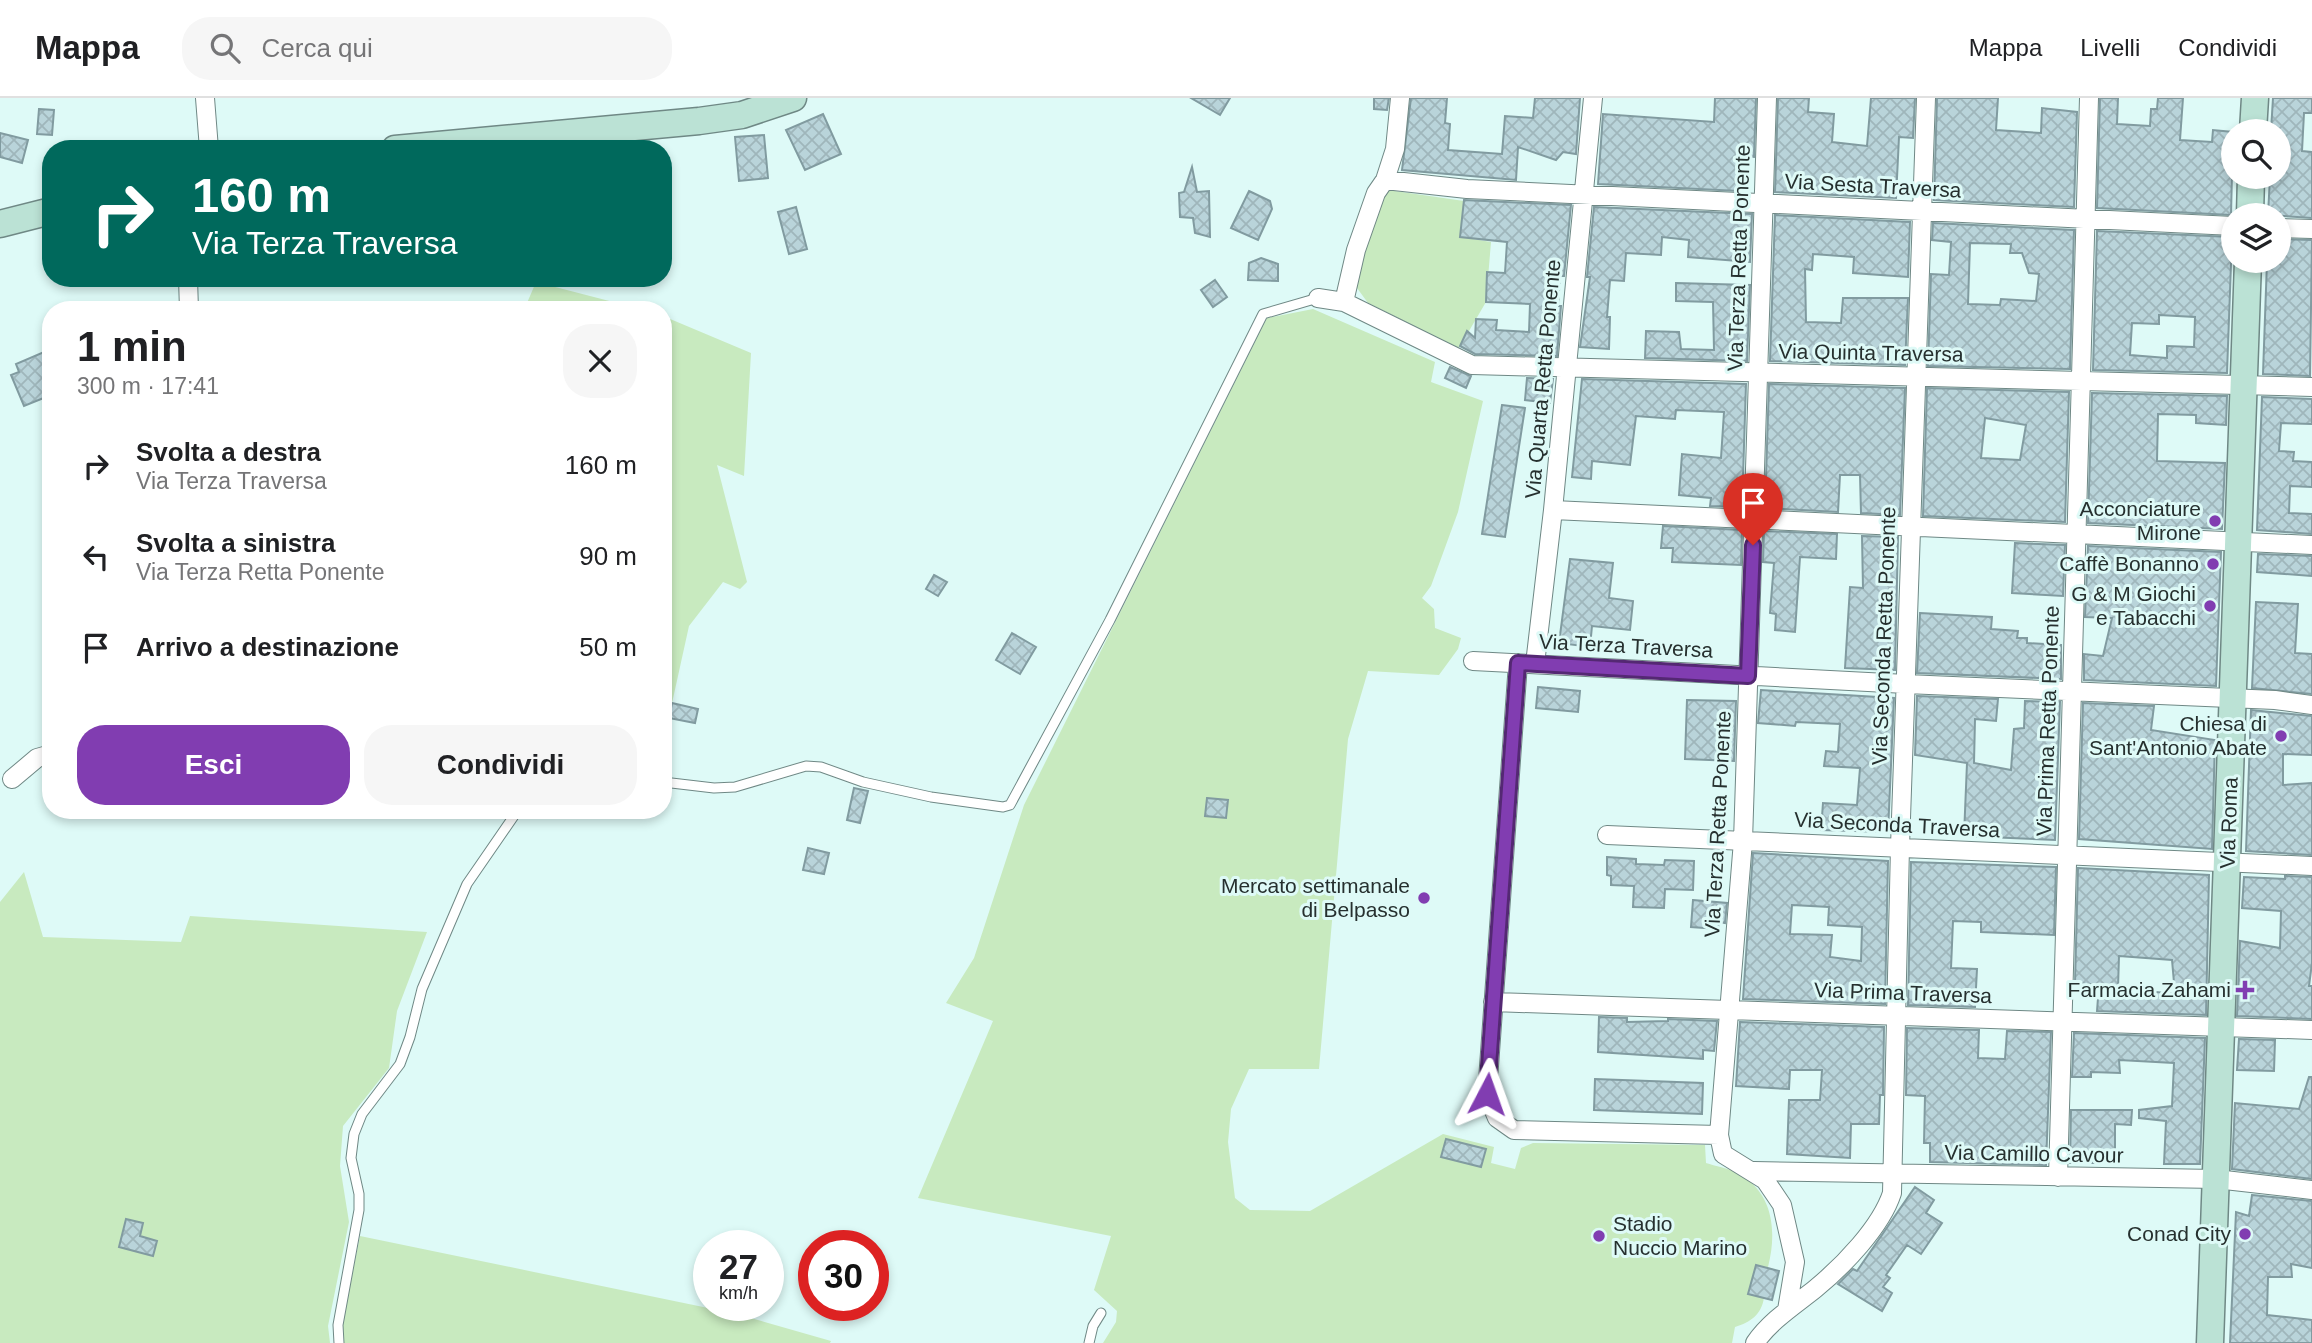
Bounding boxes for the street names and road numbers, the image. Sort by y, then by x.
street label: Via Terza Retta Ponente [1723,144,1754,372]
street label: Via Sesta Traversa [1784,169,1962,202]
street label: Via Quarta Retta Ponente [1521,258,1564,500]
street label: Via Quinta Traversa [1778,339,1964,366]
street label: Via Seconda Retta Ponente [1867,506,1900,766]
street label: Via Prima Retta Ponente [2032,605,2063,837]
street label: Via Terza Traversa [1538,629,1714,662]
street label: Via Terza Retta Ponente [1700,710,1735,938]
street label: Via Roma [2215,776,2242,869]
street label: Via Seconda Traversa [1793,808,2001,841]
street label: Via Prima Traversa [1814,978,1993,1007]
street label: Via Camillo Cavour [1944,1140,2124,1167]

